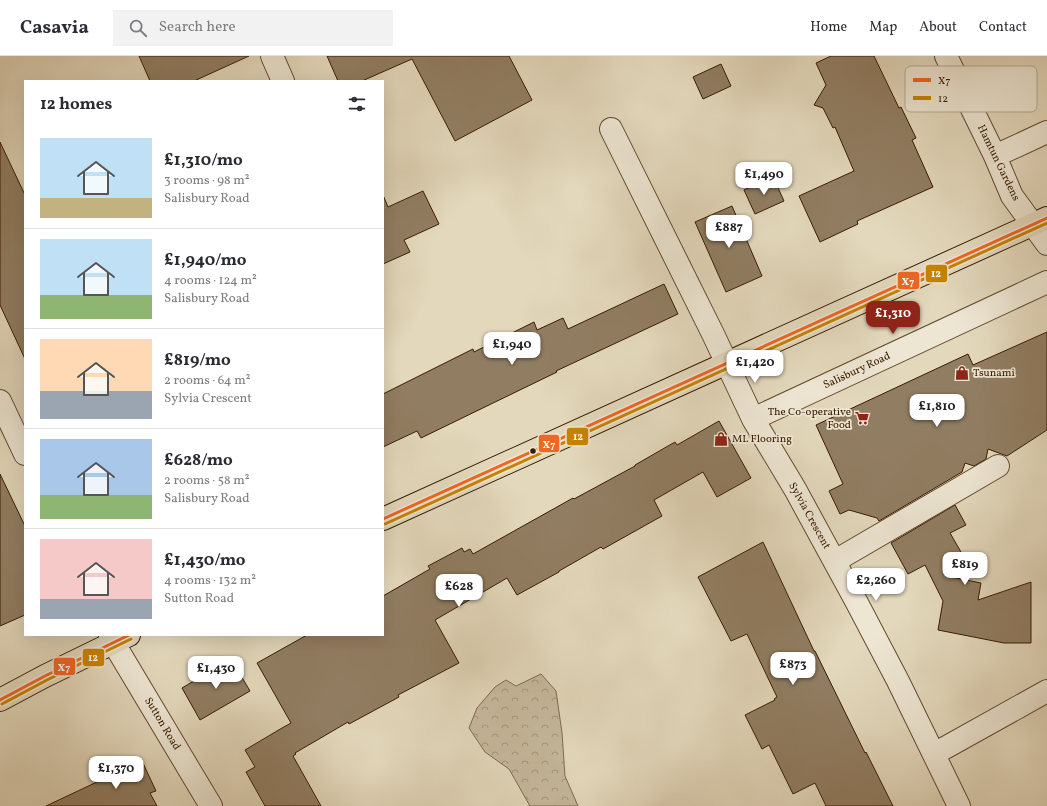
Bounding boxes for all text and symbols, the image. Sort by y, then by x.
search box [113,10,393,46]
text: Casavia [20,15,89,41]
icon: search [127,17,149,39]
text: Search here [159,17,236,38]
text: Home [810,18,847,37]
text: Map [869,18,897,37]
text: About [919,18,957,37]
text: Contact [979,18,1027,37]
legend [905,66,1037,112]
text: X7 [938,74,951,89]
text: 12 [938,92,948,107]
text: 12 homes [40,93,112,116]
icon: filters [346,93,368,115]
street label: Hamtun Gardens [973,122,1023,204]
text: £1,310/mo [164,149,243,172]
icon: home [72,154,120,202]
pin: £1,490 [731,162,797,196]
text: £1,490 [744,166,784,184]
text: 3 rooms · 98 m² [164,172,250,190]
text: Salisbury Road [164,190,250,208]
pin: £887 [705,215,753,249]
text: £887 [715,219,743,237]
text: £1,940/mo [164,249,247,272]
icon: home [72,255,120,303]
line badge: 12 [925,264,948,283]
text: 12 [931,267,941,282]
line badge: X7 [897,271,920,290]
text: 4 rooms · 124 m² [164,272,257,290]
text: X7 [902,275,914,290]
text: Salisbury Road [164,290,250,308]
pin: £1,310 [860,301,926,335]
text: £1,310 [875,305,911,323]
pin: £1,940 [479,332,545,366]
text: £1,940 [492,336,532,354]
text: £819/mo [164,349,231,372]
street label: Salisbury Road [821,349,893,393]
pin: £1,420 [722,350,788,384]
text: £1,420 [735,354,775,372]
icon: home [72,355,120,403]
shop icon: Tsunami [954,365,970,381]
place label: Tsunami [973,366,1015,381]
text: 2 rooms · 64 m² [164,372,251,390]
text: Sylvia Crescent [164,390,252,408]
pin: £1,810 [904,394,970,428]
text: £1,810 [919,398,955,416]
place label: The Co-operative Food [768,405,851,433]
supermarket icon: The Co-operative Food [854,410,870,426]
line badge: 12 [566,427,589,446]
text: 12 [573,430,583,445]
shop icon: ML Flooring [713,431,729,447]
place label: ML Flooring [732,432,792,447]
line badge: X7 [538,434,560,453]
text: X7 [543,438,555,453]
unlabelled marker [528,446,538,456]
text: £628/mo [164,449,233,472]
icon: home [72,455,120,503]
text: 2 rooms · 58 m² [164,472,249,490]
street label: Sylvia Crescent [784,480,834,552]
text: Salisbury Road [164,490,250,508]
text: £1,430/mo [164,549,246,572]
pin: £819 [941,552,989,586]
icon: home [72,555,120,603]
text: £819 [951,556,979,574]
pin: £2,260 [843,568,909,602]
text: 4 rooms · 132 m² [164,572,256,590]
text: £2,260 [856,572,896,590]
pin: £628 [435,574,483,608]
text: £628 [445,578,473,596]
text: Sutton Road [164,590,234,608]
line badge: 12 [82,648,105,667]
text: 12 [88,651,98,666]
pin: £873 [769,652,817,686]
pin: £1,430 [183,656,249,690]
text: £873 [779,656,807,674]
line badge: X7 [53,657,76,676]
text: £1,430 [197,660,235,678]
text: X7 [58,661,70,676]
street label: Sutton Road [140,695,184,753]
pin: £1,370 [83,756,149,790]
text: £1,370 [98,760,134,778]

